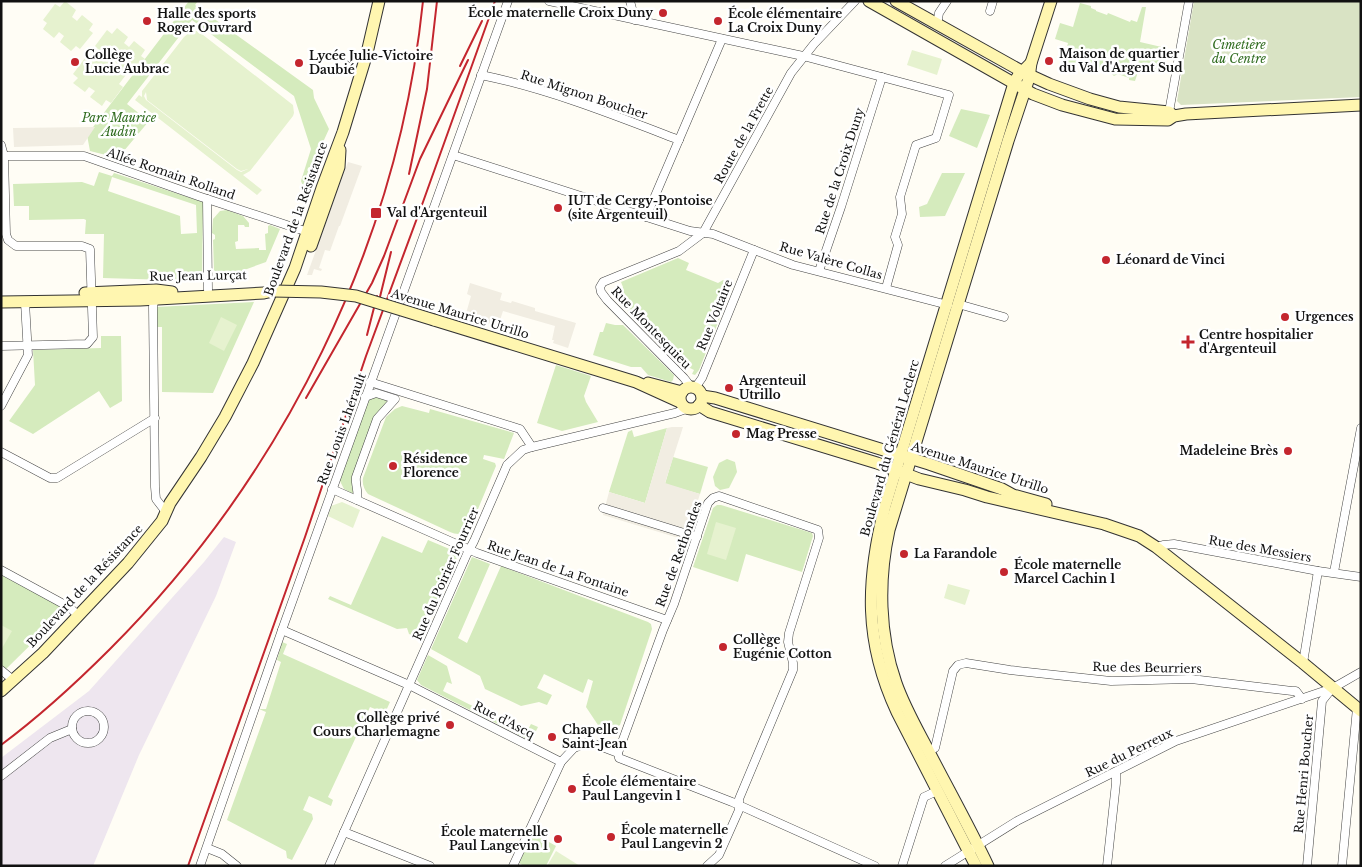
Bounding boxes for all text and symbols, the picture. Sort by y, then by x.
place label: École maternelle Croix Duny [468,4,653,20]
place label: École élémentaire La Croix Duny [728,5,842,35]
place label: Halle des sports Roger Ouvrard [157,6,257,35]
marker: École maternelle Croix Duny [657,7,669,19]
marker: Halle des sports Roger Ouvrard [141,15,153,27]
marker: École élémentaire La Croix Duny [712,15,724,27]
park label: Cimetière du Centre [1212,37,1267,66]
place label: Maison de quartier du Val d'Argent Sud [1059,46,1183,75]
place label: Collège Lucie Aubrac [85,47,169,76]
place label: Lycée Julie-Victoire Daubié [309,48,433,77]
marker: Maison de quartier du Val d'Argent Sud [1043,55,1055,67]
marker: Collège Lucie Aubrac [69,56,81,68]
marker: Lycée Julie-Victoire Daubié [293,57,305,69]
street label: Rue Mignon Boucher [519,67,650,122]
street label: Route de la Frette [711,83,777,186]
street label: Rue de la Croix Duny [812,105,867,236]
park label: Parc Maurice Audin [81,110,157,139]
street label: Boulevard de la Résistance [261,140,330,298]
street label: Allée Romain Rolland [104,144,237,203]
place label: IUT de Cergy-Pontoise (site Argenteuil) [568,193,713,222]
marker: IUT de Cergy-Pontoise (site Argenteuil) [552,202,564,214]
place label: Val d'Argenteuil [386,205,488,220]
marker: Val d'Argenteuil [369,206,383,220]
street label: Rue Valère Collas [778,239,884,282]
place label: Léonard de Vinci [1116,252,1225,267]
marker: Léonard de Vinci [1100,254,1112,266]
street label: Rue Jean Lurçat [149,267,247,284]
street label: Rue Voltaire [693,277,736,352]
street label: Rue Montesquieu [608,283,694,372]
street label: Avenue Maurice Utrillo [388,285,531,342]
place label: Urgences [1295,309,1354,324]
marker: Urgences [1279,311,1291,323]
place label: Centre hospitalier d'Argenteuil [1199,327,1313,356]
marker: Centre hospitalier d'Argenteuil [1181,335,1195,349]
street label: Boulevard du Général Leclerc [857,357,922,538]
street label: Rue Louis Lhérault [314,370,369,487]
place label: Argenteuil Utrillo [738,373,807,402]
marker: Argenteuil Utrillo [723,382,735,394]
place label: Mag Presse [746,426,817,441]
marker: Mag Presse [730,428,742,440]
street label: Avenue Maurice Utrillo [909,438,1051,497]
place label: Madeleine Brès [1179,443,1278,458]
marker: Madeleine Brès [1282,445,1294,457]
place label: Résidence Florence [403,451,468,480]
marker: Résidence Florence [387,460,399,472]
street label: Rue de Rethondes [652,499,705,609]
street label: Rue du Poirier Fourrier [409,505,482,643]
street label: Boulevard de la Résistance [24,521,146,650]
street label: Rue des Messiers [1207,532,1313,565]
street label: Rue Jean de La Fontaine [485,537,631,600]
place label: La Farandole [914,546,997,561]
marker: La Farandole [898,548,910,560]
place label: École maternelle Marcel Cachin 1 [1014,556,1121,586]
marker: École maternelle Marcel Cachin 1 [998,566,1010,578]
place label: Collège Eugénie Cotton [733,632,832,661]
marker: Collège Eugénie Cotton [717,641,729,653]
street label: Rue des Beurriers [1092,659,1202,676]
street label: Rue d'Ascq [471,698,537,741]
place label: Collège privé Cours Charlemagne [313,710,440,739]
street label: Rue Henri Boucher [1291,714,1316,834]
marker: Collège privé Cours Charlemagne [444,719,456,731]
place label: Chapelle Saint-Jean [562,722,627,751]
street label: Rue du Perreux [1082,725,1176,780]
marker: Chapelle Saint-Jean [546,731,558,743]
place label: École élémentaire Paul Langevin 1 [582,773,696,803]
marker: École élémentaire Paul Langevin 1 [566,783,578,795]
place label: École maternelle Paul Langevin 2 [621,821,728,851]
place label: École maternelle Paul Langevin 1 [441,823,548,853]
marker: École maternelle Paul Langevin 2 [605,831,617,843]
marker: École maternelle Paul Langevin 1 [552,833,564,845]

